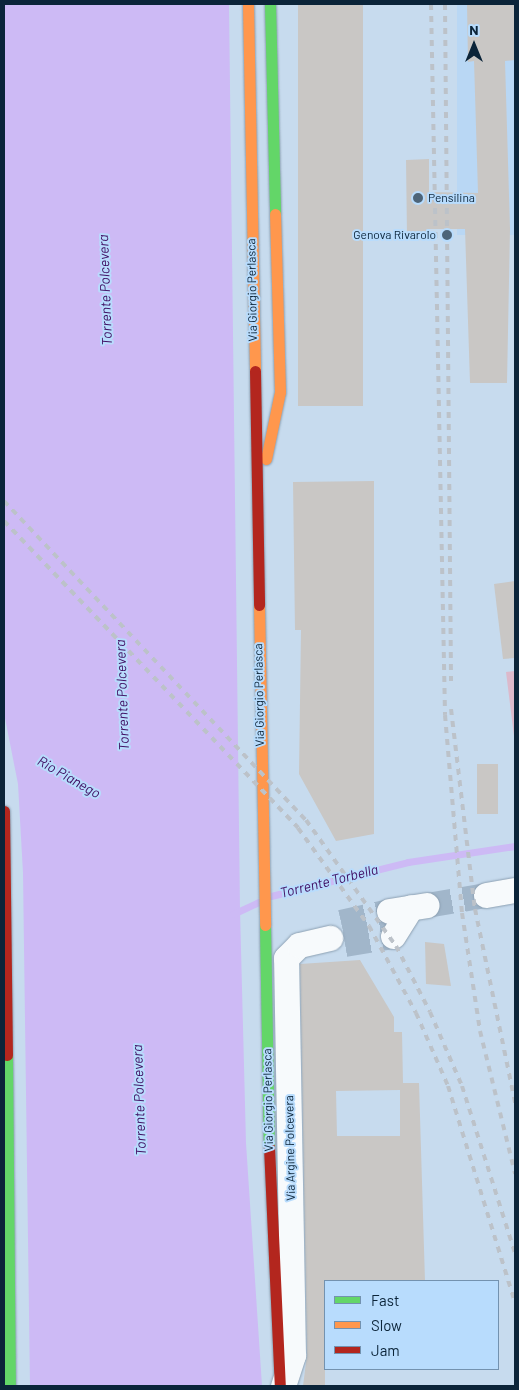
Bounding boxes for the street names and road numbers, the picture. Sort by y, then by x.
street label: Via Giorgio Perlasca [244,238,260,342]
street label: Via Giorgio Perlasca [251,643,267,747]
street label: Via Giorgio Perlasca [260,1048,276,1152]
street label: Via Argine Polcevera [282,1095,298,1201]

